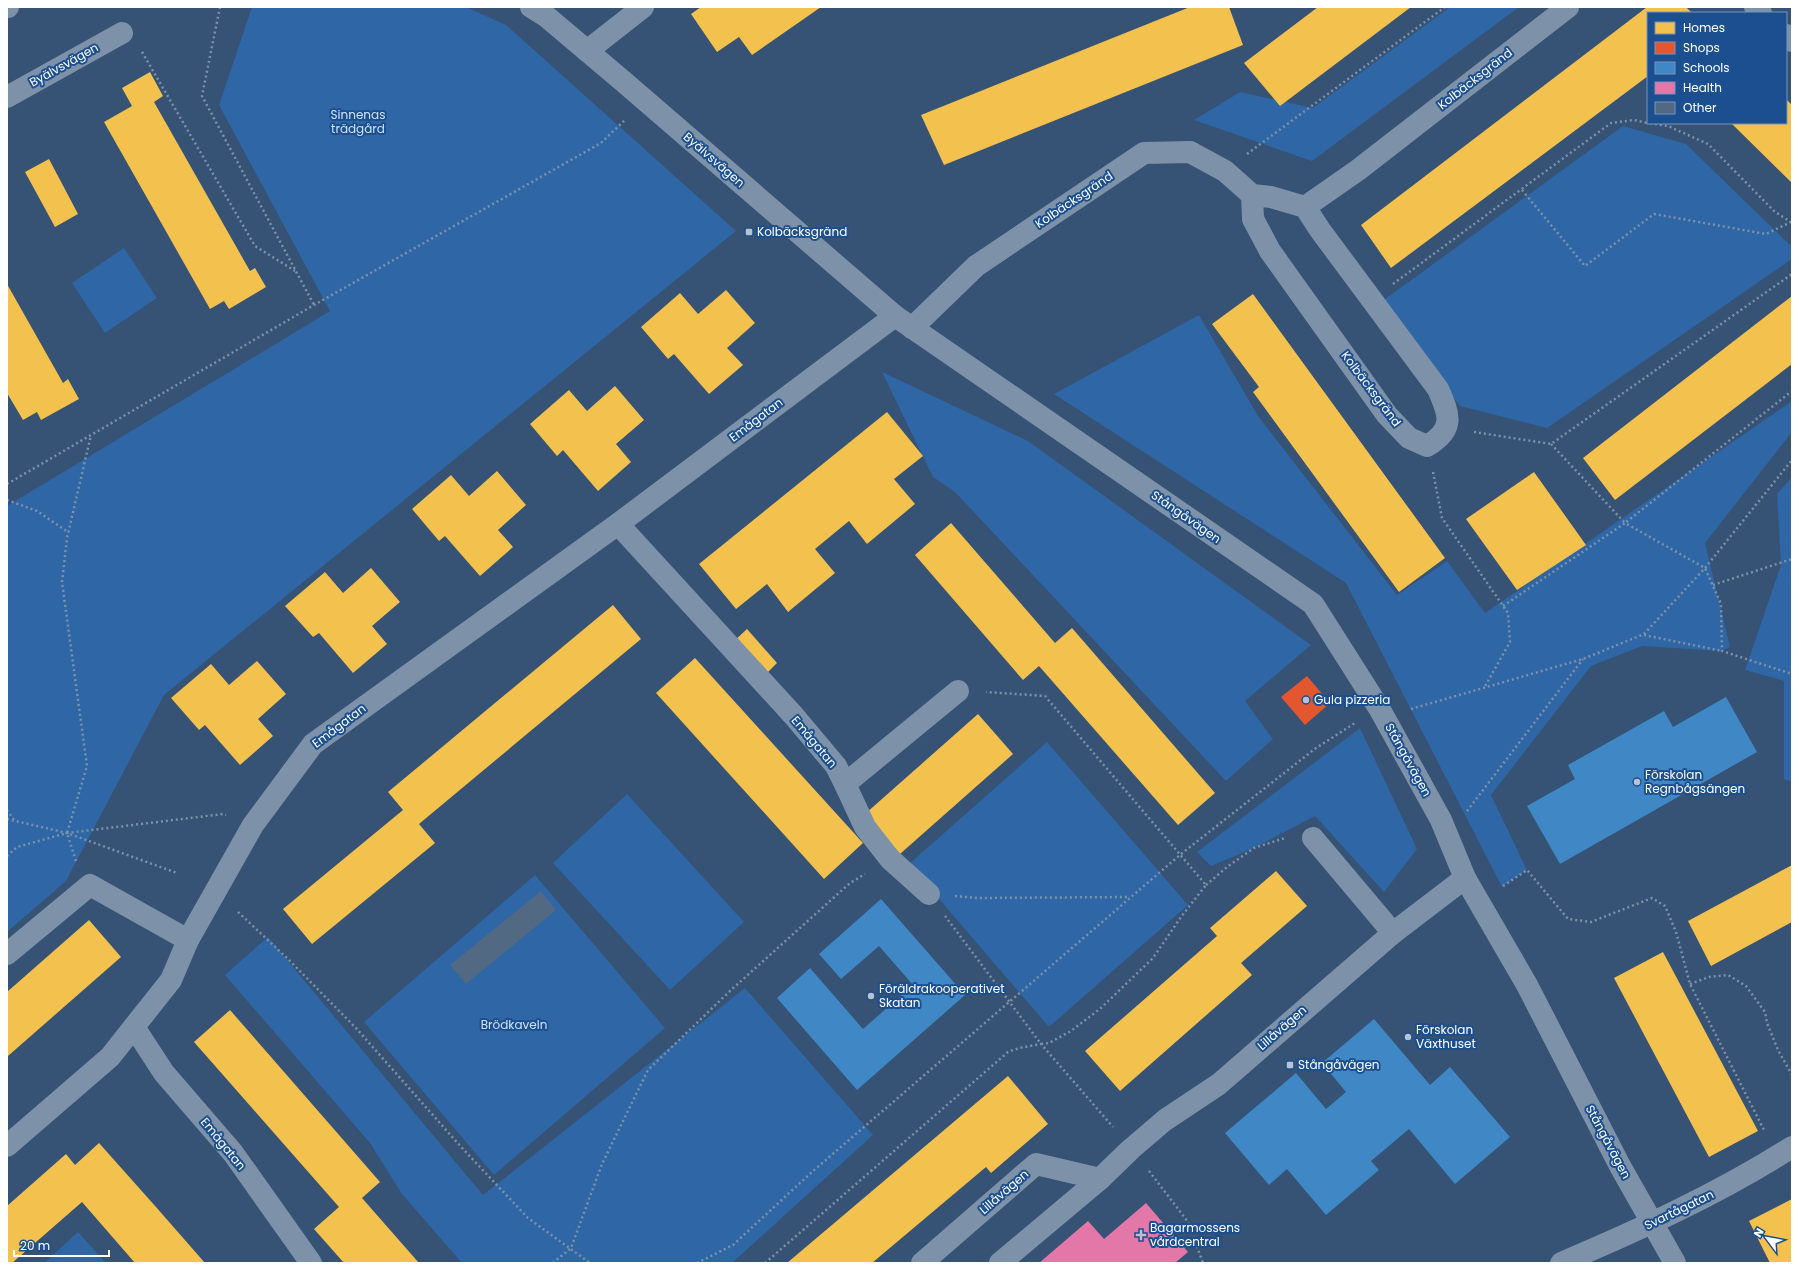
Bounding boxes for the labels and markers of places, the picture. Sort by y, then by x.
place label: Kolbäcksgränd [757,223,847,240]
marker: Kolbäcksgränd [744,227,754,237]
place label: Gula pizzeria [1314,691,1390,708]
marker: Gula pizzeria [1301,695,1311,705]
place label: Förskolan Regnbågsängen [1645,766,1745,797]
marker: Förskolan Regnbågsängen [1632,777,1642,787]
place label: Föräldrakooperativet Skatan [879,980,1005,1011]
marker: Föräldrakooperativet Skatan [866,991,876,1001]
place label: Förskolan Växthuset [1416,1021,1476,1052]
marker: Förskolan Växthuset [1403,1032,1413,1042]
place label: Stångåvägen [1298,1056,1380,1073]
marker: Stångåvägen [1285,1060,1295,1070]
place label: Bagarmossens vårdcentral [1150,1219,1240,1250]
marker: Bagarmossens vårdcentral [1135,1229,1147,1241]

